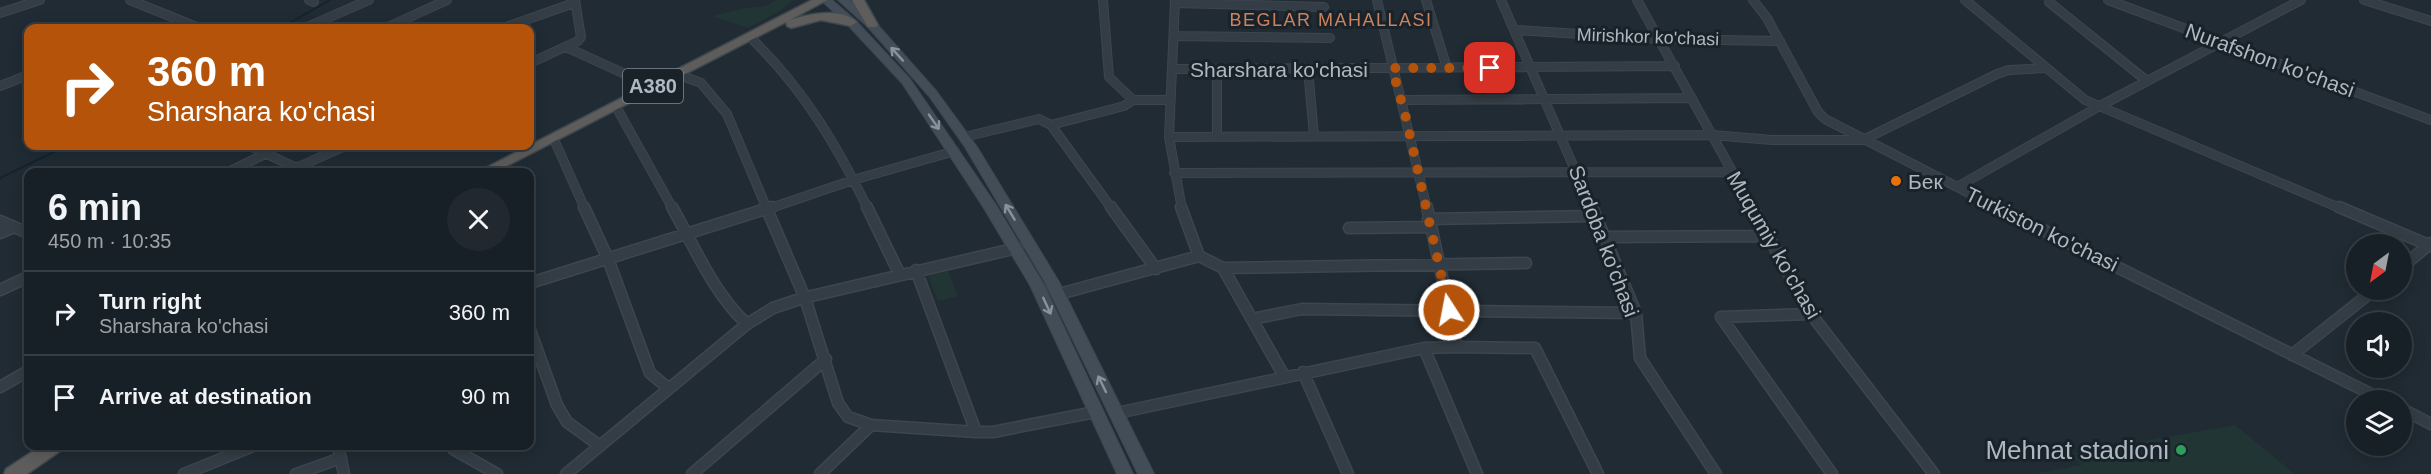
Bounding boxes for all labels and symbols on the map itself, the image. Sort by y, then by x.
district label: BEGLAR MAHALLASI [1229,10,1433,30]
street label: Nurafshon ko'chasi [2182,19,2358,101]
street label: Mirishkor ko'chasi [1576,25,1720,49]
pin [1464,42,1515,93]
one-way arrow [890,46,904,61]
street label: Sharshara ko'chasi [1190,58,1368,81]
road number: A380 [623,69,683,103]
one-way arrow [928,113,940,129]
street label: Sardoba ko'chasi [1565,162,1643,320]
street label: Muqumiy ko'chasi [1722,167,1826,323]
place label: Бек [1908,170,1943,193]
marker: Бек [1889,174,1903,188]
street label: Turkiston ko'chasi [1962,182,2122,276]
one-way arrow [1003,204,1015,221]
north arrow [2346,234,2412,300]
position arrow [1417,278,1481,342]
one-way arrow [1041,296,1053,314]
one-way arrow [1096,375,1108,393]
place label: Mehnat stadioni [1985,435,2169,465]
marker: Mehnat stadioni [2174,443,2188,457]

